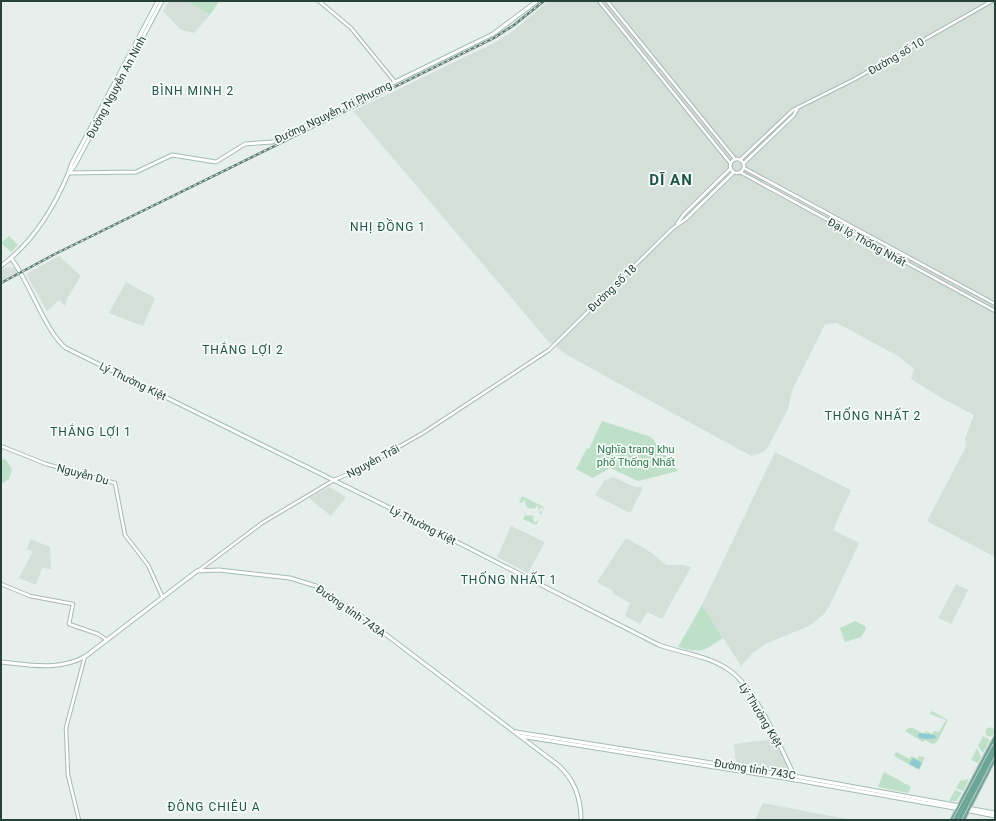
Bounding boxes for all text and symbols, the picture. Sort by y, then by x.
street label: Đường Nguyễn An Ninh [84,34,149,141]
street label: Đường số 10 [866,35,927,78]
street label: Đường Nguyễn Tri Phương [273,78,394,147]
district label: BÌNH MINH 2 [152,83,234,98]
district label: DĨ AN [649,171,693,189]
street label: Đại lộ Thống Nhất [825,216,909,270]
district label: NHỊ ĐỒNG 1 [350,218,426,234]
street label: Đường số 18 [585,262,639,315]
district label: THẮNG LỢI 2 [202,341,284,357]
street label: Lý Thường Kiệt [97,360,169,403]
district label: THỐNG NHẤT 2 [825,407,921,423]
district label: THẮNG LỢI 1 [50,423,132,439]
street label: Nguyễn Trãi [345,442,402,481]
park label: Nghĩa trang khu phố Thống Nhất [597,443,676,469]
street label: Nguyễn Du [56,461,110,488]
street label: Lý Thường Kiệt [387,503,458,548]
district label: THỐNG NHẤT 1 [461,571,557,587]
street label: Đường tỉnh 743A [313,582,389,641]
street label: Lý Thường Kiệt [736,681,785,750]
street label: Đường tỉnh 743C [713,757,797,782]
district label: ĐÔNG CHIÊU A [167,799,261,814]

